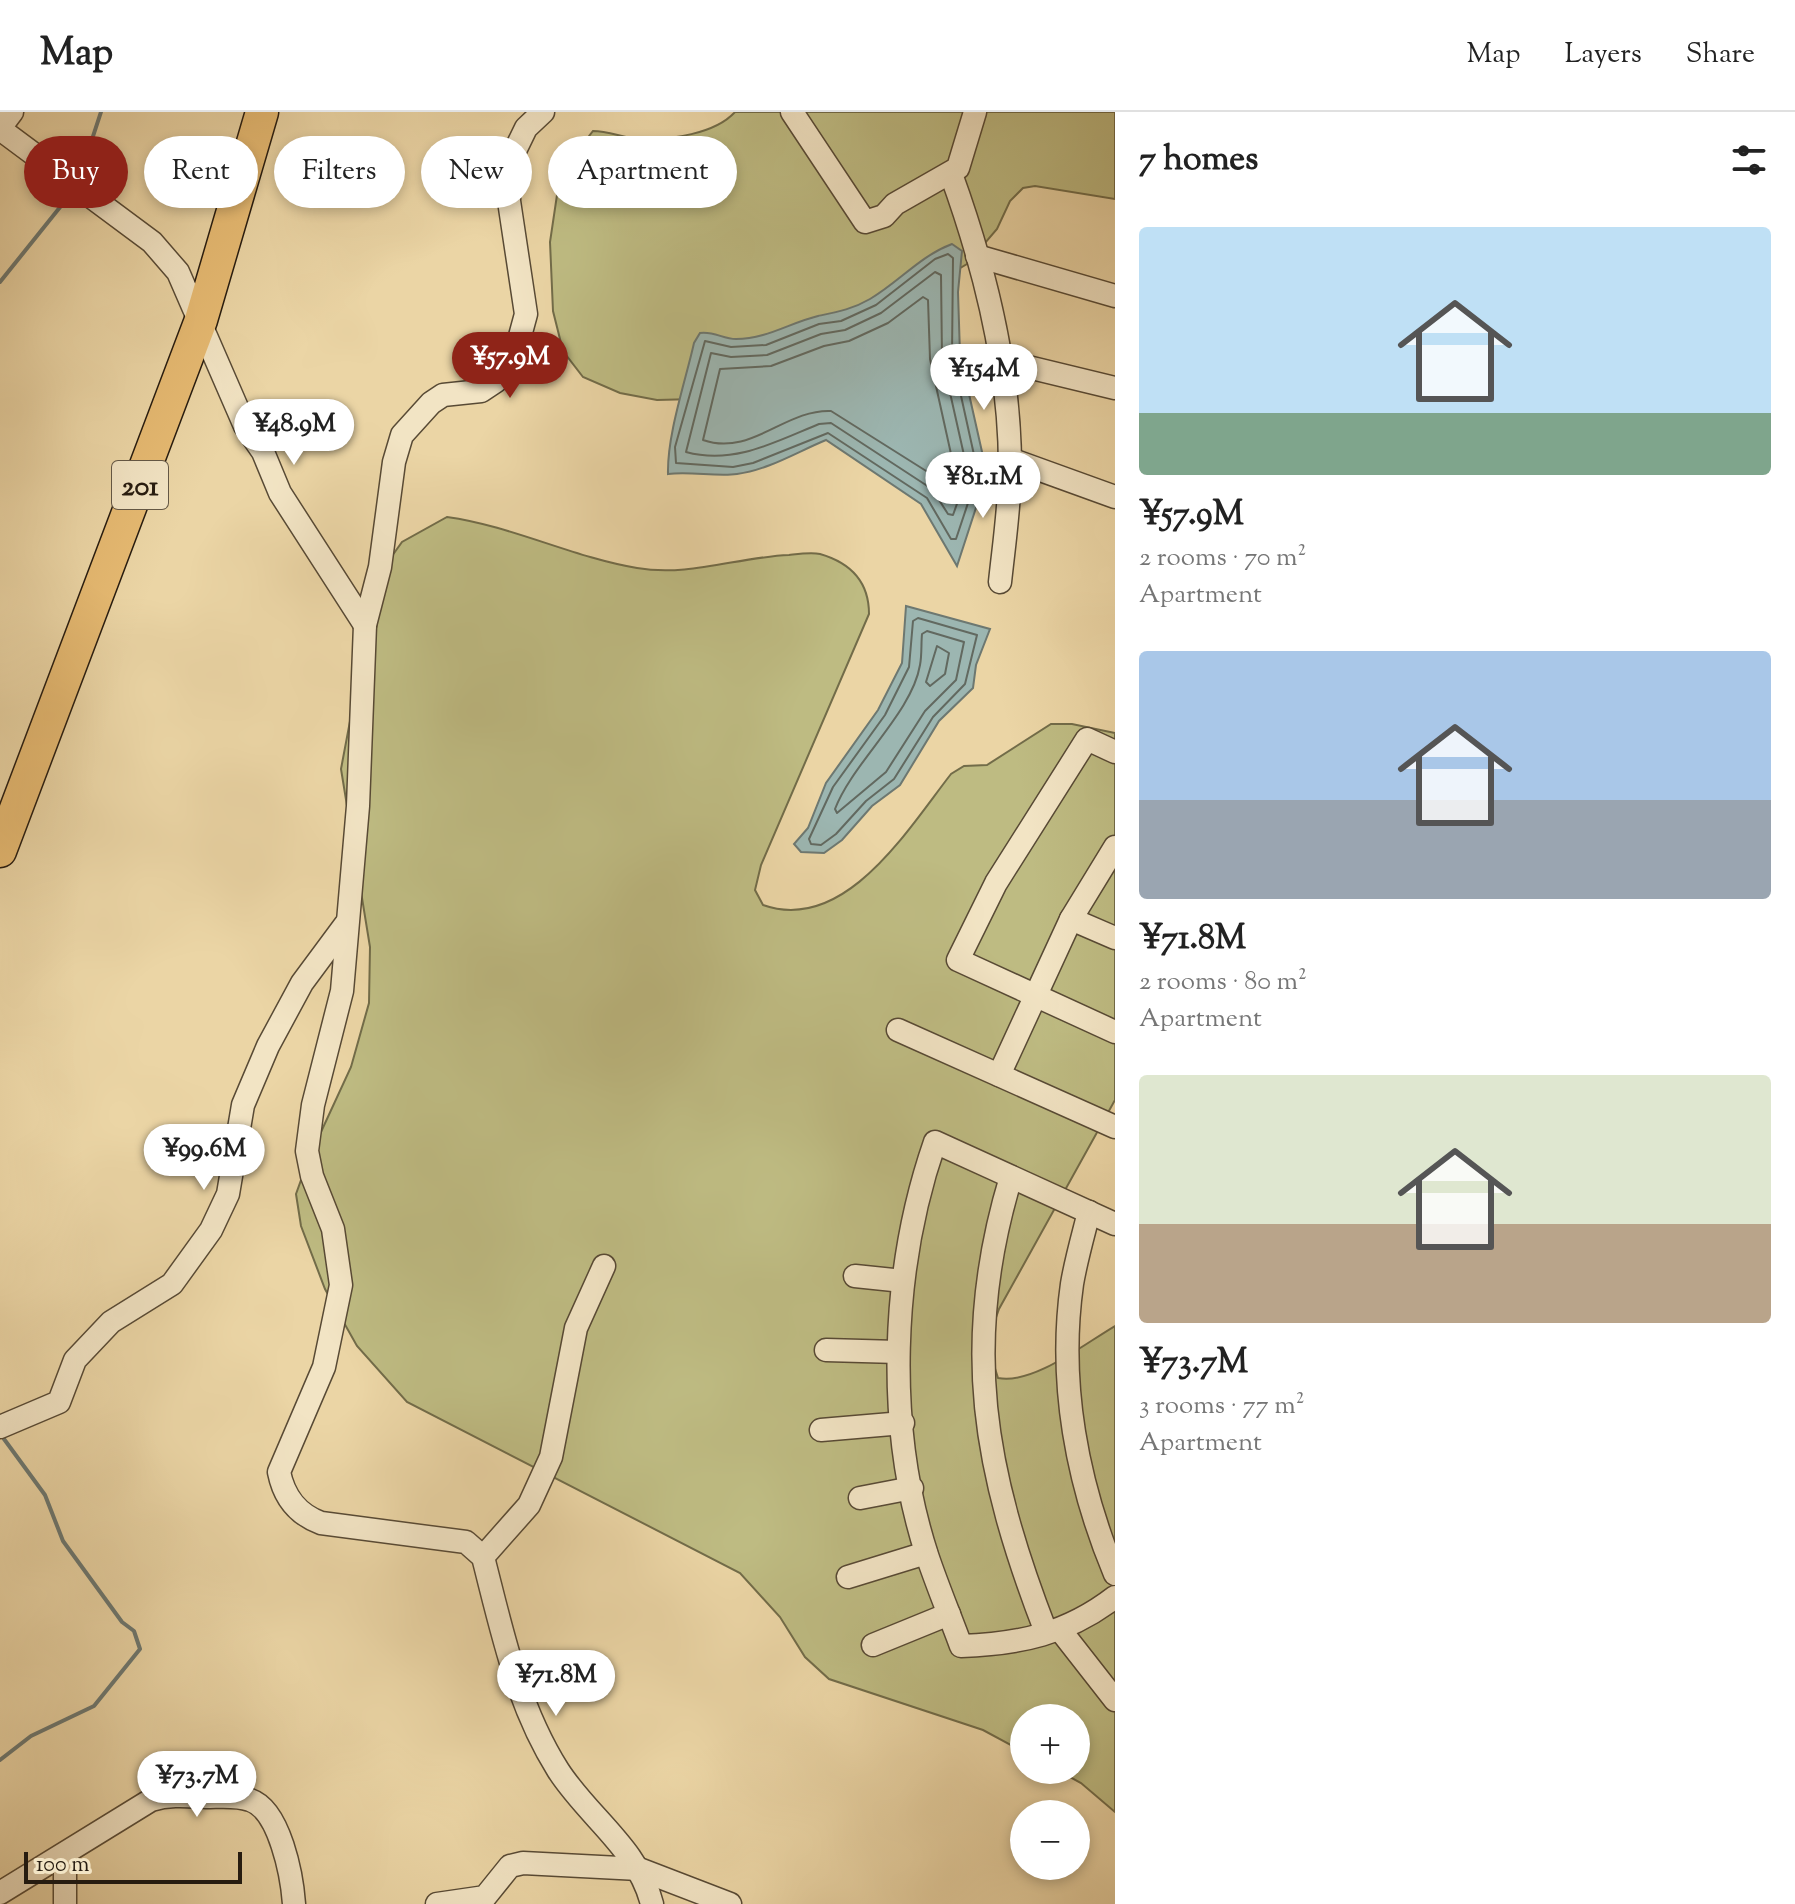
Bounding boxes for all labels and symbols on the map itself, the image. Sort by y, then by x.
pin: ¥57.9M [445,332,575,400]
pin: ¥154M [928,344,1040,412]
pin: ¥48.9M [229,399,359,467]
pin: ¥81.1M [918,452,1048,520]
road number: 201 [112,461,168,509]
pin: ¥99.6M [139,1124,269,1192]
pin: ¥71.8M [491,1650,621,1718]
pin: ¥73.7M [132,1751,262,1819]
scale bar [24,1848,242,1884]

